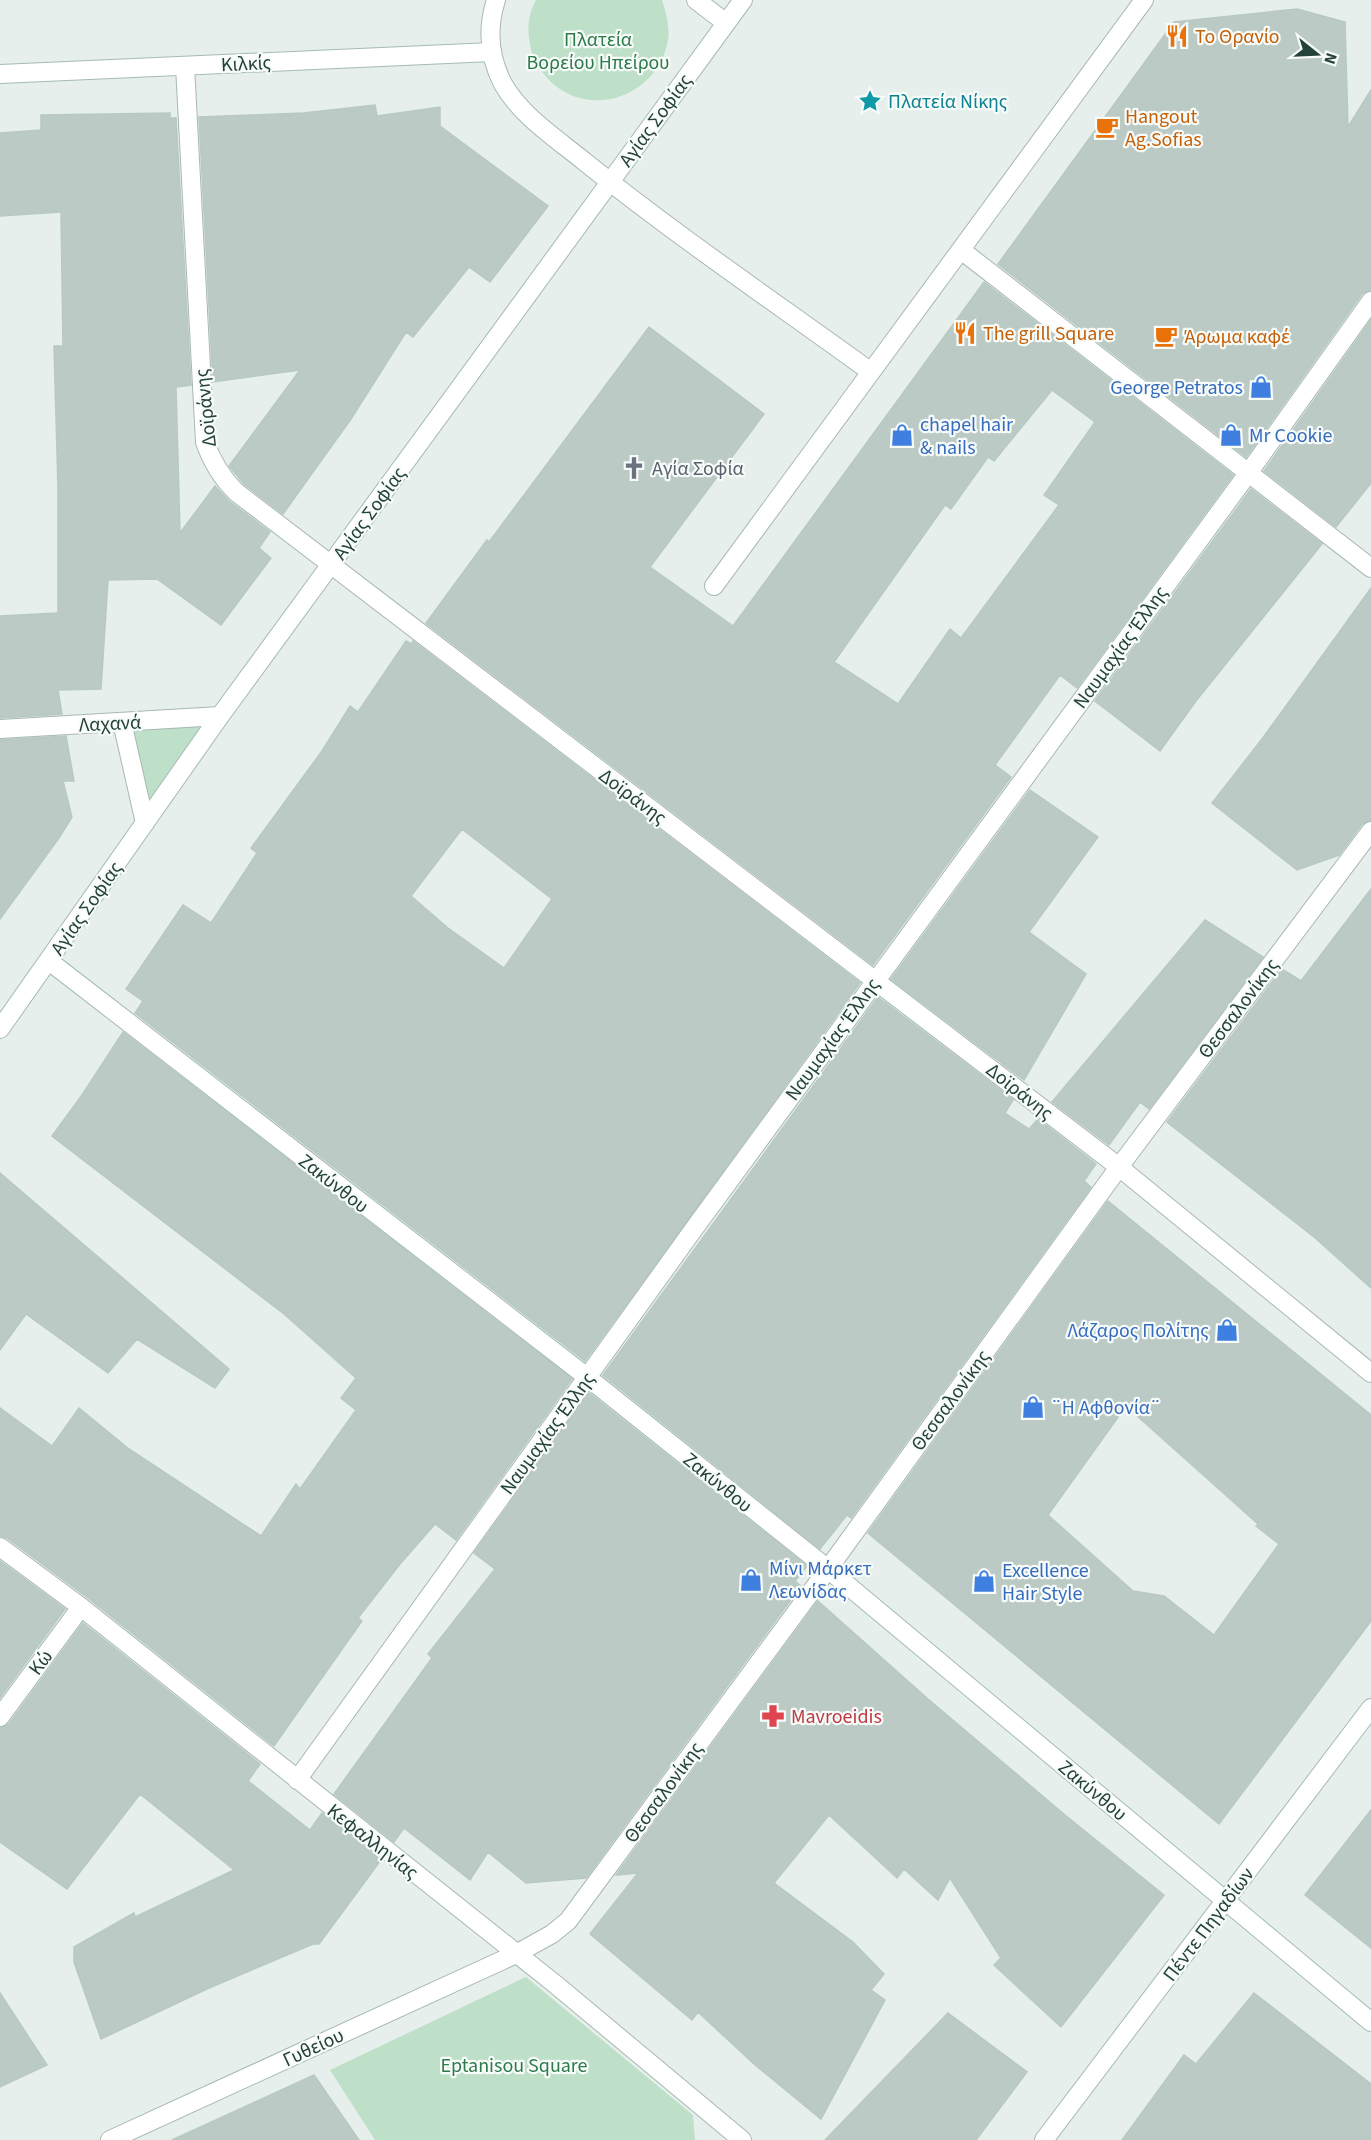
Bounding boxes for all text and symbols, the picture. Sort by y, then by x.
restaurant icon: Το Θρανίο [1164,23,1190,49]
place label: Το Θρανίο [1195,23,1280,51]
north arrow [1287,24,1347,84]
park label: Πλατεία Βορείου Ηπείρου [526,26,670,77]
street label: Κιλκίς [220,49,272,79]
text: N [1318,50,1342,67]
street label: Αγίας Σοφίας [612,68,699,173]
place icon: Πλατεία Νίκης [857,88,883,114]
place label: Πλατεία Νίκης [888,88,1008,116]
place label: Hangout Ag.Sofias [1125,103,1202,154]
cafe icon: Hangout Ag.Sofias [1094,114,1120,140]
restaurant icon: The grill Square [952,320,978,346]
place label: The grill Square [983,320,1114,348]
cafe icon: Άρωμα καφέ [1153,323,1179,349]
place label: Άρωμα καφέ [1184,323,1290,351]
street label: Δοϊράνης [188,367,224,448]
place label: George Petratos [1110,374,1243,402]
shop icon: George Petratos [1248,374,1274,400]
place label: chapel hair & nails [920,411,1013,462]
shop icon: chapel hair & nails [889,422,915,448]
shop icon: Mr Cookie [1218,422,1244,448]
place label: Mr Cookie [1249,422,1332,450]
church icon: Αγία Σοφία [621,455,647,481]
place label: Αγία Σοφία [652,455,744,483]
street label: Αγίας Σοφίας [326,461,413,566]
street label: Ναυμαχίας Έλλης [1067,580,1175,715]
street label: Λαχανά [78,708,142,740]
street label: Δοϊράνης [593,762,672,832]
street label: Αγίας Σοφίας [44,856,130,961]
street label: Θεσσαλονίκης [1192,952,1286,1065]
street label: Ναυμαχίας Έλλης [779,972,887,1107]
street label: Δοϊράνης [980,1057,1059,1127]
street label: Ζακύνθου [292,1147,374,1220]
place label: Λάζαρος Πολίτης [1068,1317,1209,1345]
shop icon: Λάζαρος Πολίτης [1214,1317,1240,1343]
street label: Θεσσαλονίκης [905,1344,997,1457]
street label: Ναυμαχίας Έλλης [494,1366,602,1501]
shop icon: ¨Η Αφθονία¨ [1020,1394,1046,1420]
place label: ¨Η Αφθονία¨ [1051,1394,1161,1422]
street label: Ζακύνθου [677,1446,758,1520]
place label: Μίνι Μάρκετ Λεωνίδας [769,1555,872,1606]
place label: Excellence Hair Style [1002,1557,1089,1608]
shop icon: Μίνι Μάρκετ Λεωνίδας [738,1567,764,1593]
shop icon: Excellence Hair Style [971,1568,997,1594]
street label: Κώ [22,1644,60,1681]
pharmacy icon: Mavroeidis [760,1703,786,1729]
place label: Mavroeidis [791,1703,882,1731]
street label: Θεσσαλονίκης [618,1736,710,1849]
street label: Ζακύνθου [1052,1754,1133,1828]
street label: Κεφαλληνίας [321,1797,424,1887]
street label: Πέντε Πηγαδίων [1157,1861,1261,1988]
street label: Γυθείου [278,2022,349,2074]
park label: Eptanisou Square [440,2052,588,2080]

